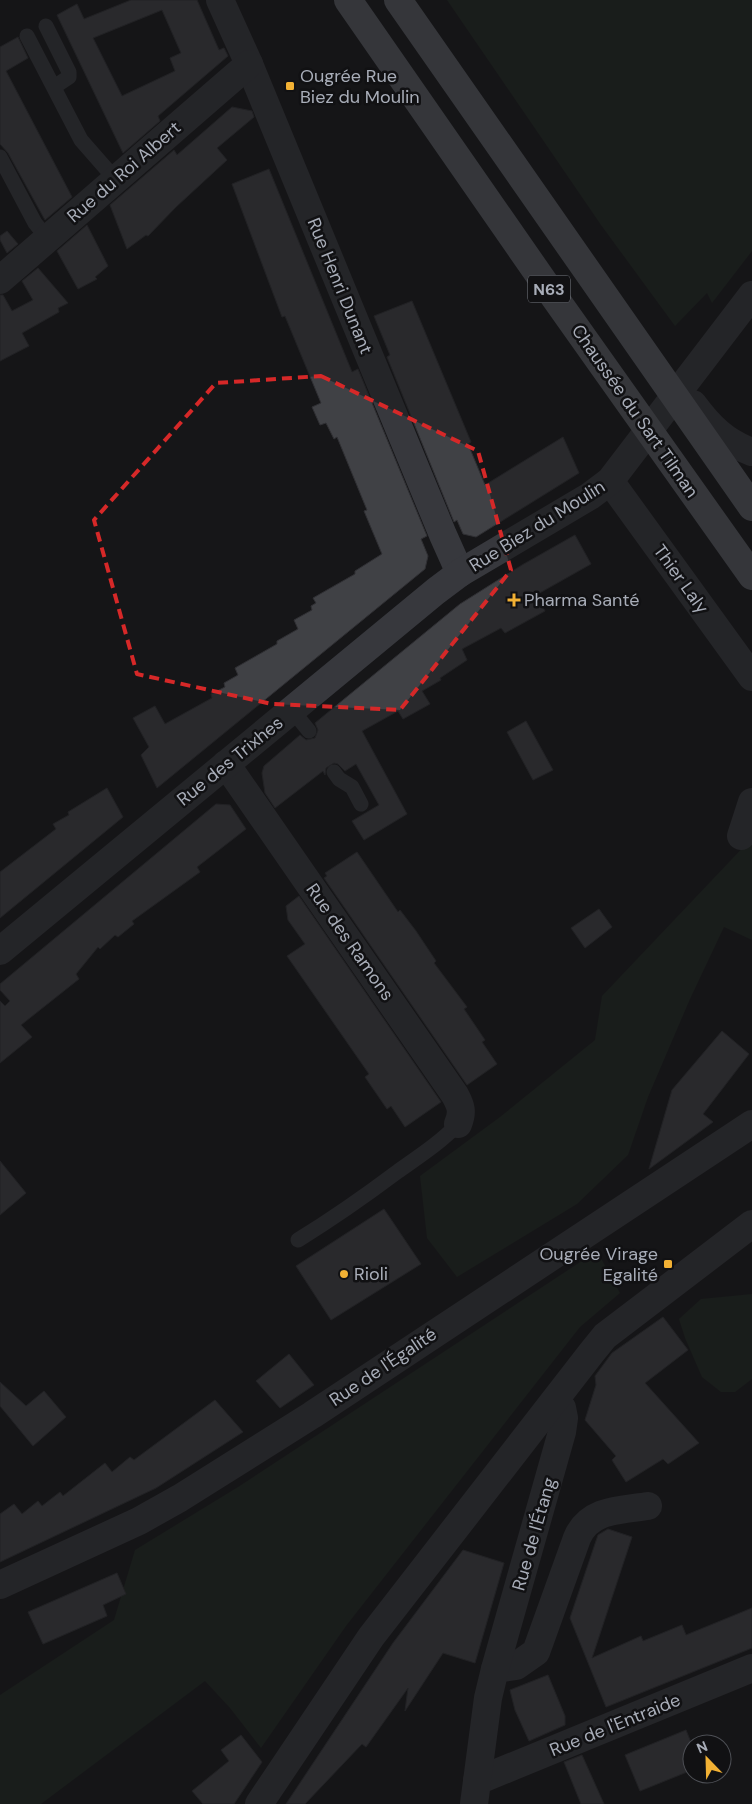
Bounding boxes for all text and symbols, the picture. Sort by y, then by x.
place label: Ougrée Rue Biez du Moulin [300,64,420,109]
marker: Ougrée Rue Biez du Moulin [284,80,296,92]
street label: Rue du Roi Albert [62,116,186,228]
street label: Rue Henri Dunant [302,214,378,358]
road number: N63 [528,276,570,302]
street label: Chaussée du Sart Tilman [566,320,704,502]
street label: Rue Biez du Moulin [465,475,609,577]
street label: Thier Laly [648,540,714,618]
place label: Pharma Santé [524,588,639,612]
marker: Pharma Santé [508,594,520,606]
street label: Rue des Trixhes [172,711,288,811]
street label: Rue des Ramons [301,879,399,1005]
place label: Ougrée Virage Egalité [539,1242,658,1287]
marker: Ougrée Virage Egalité [662,1258,674,1270]
place label: Rioli [354,1262,388,1286]
marker: Rioli [338,1268,350,1280]
street label: Rue de l'Égalité [325,1322,441,1412]
street label: Rue de l'Étang [506,1475,562,1593]
street label: Rue de l'Entraide [546,1688,684,1762]
north arrow [682,1734,732,1784]
text: N [694,1737,710,1757]

